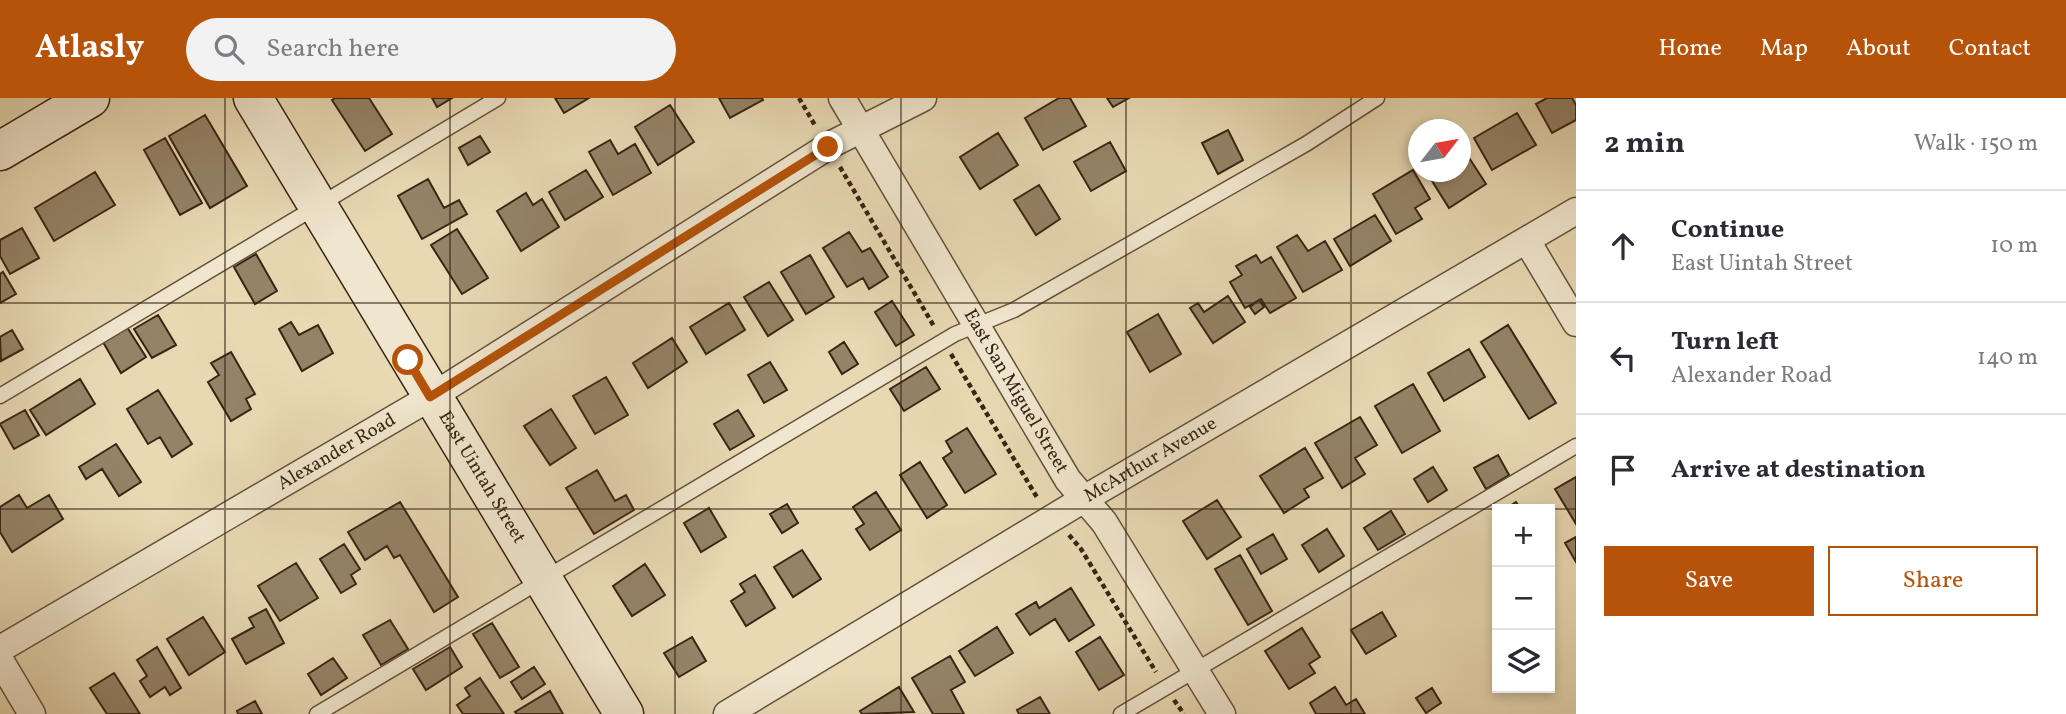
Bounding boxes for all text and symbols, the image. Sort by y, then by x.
search box [186,18,676,81]
text: Atlasly [35,26,144,72]
icon: search [210,30,248,68]
text: Search here [266,31,399,67]
text: Home [1658,32,1722,66]
text: Map [1760,32,1808,66]
text: About [1846,32,1911,66]
text: Contact [1949,32,2031,66]
north arrow [1408,119,1471,182]
text: 2 min [1604,123,1685,165]
text: Walk · 150 m [1914,128,2038,160]
route end [812,131,843,162]
text: Continue [1671,212,1784,248]
icon: ahead [1604,227,1642,265]
text: 10 m [1990,230,2038,262]
text: East Uintah Street [1671,248,1853,280]
street label: East San Miguel Street [957,304,1075,479]
text: Turn left [1671,324,1779,360]
icon: left [1604,339,1642,377]
text: 140 m [1977,342,2038,374]
route start [392,344,423,375]
text: Alexander Road [1671,360,1832,392]
street label: East Uintah Street [432,406,532,549]
street label: Alexander Road [273,407,401,497]
street label: McArthur Avenue [1079,411,1222,509]
icon: arrive [1604,451,1642,489]
text: Arrive at destination [1671,452,1926,488]
map controls [1492,504,1555,693]
button: + [1492,504,1555,567]
button: Save [1604,546,1814,616]
button: Share [1828,546,2038,616]
button: − [1492,567,1555,630]
button: layers [1492,630,1555,693]

